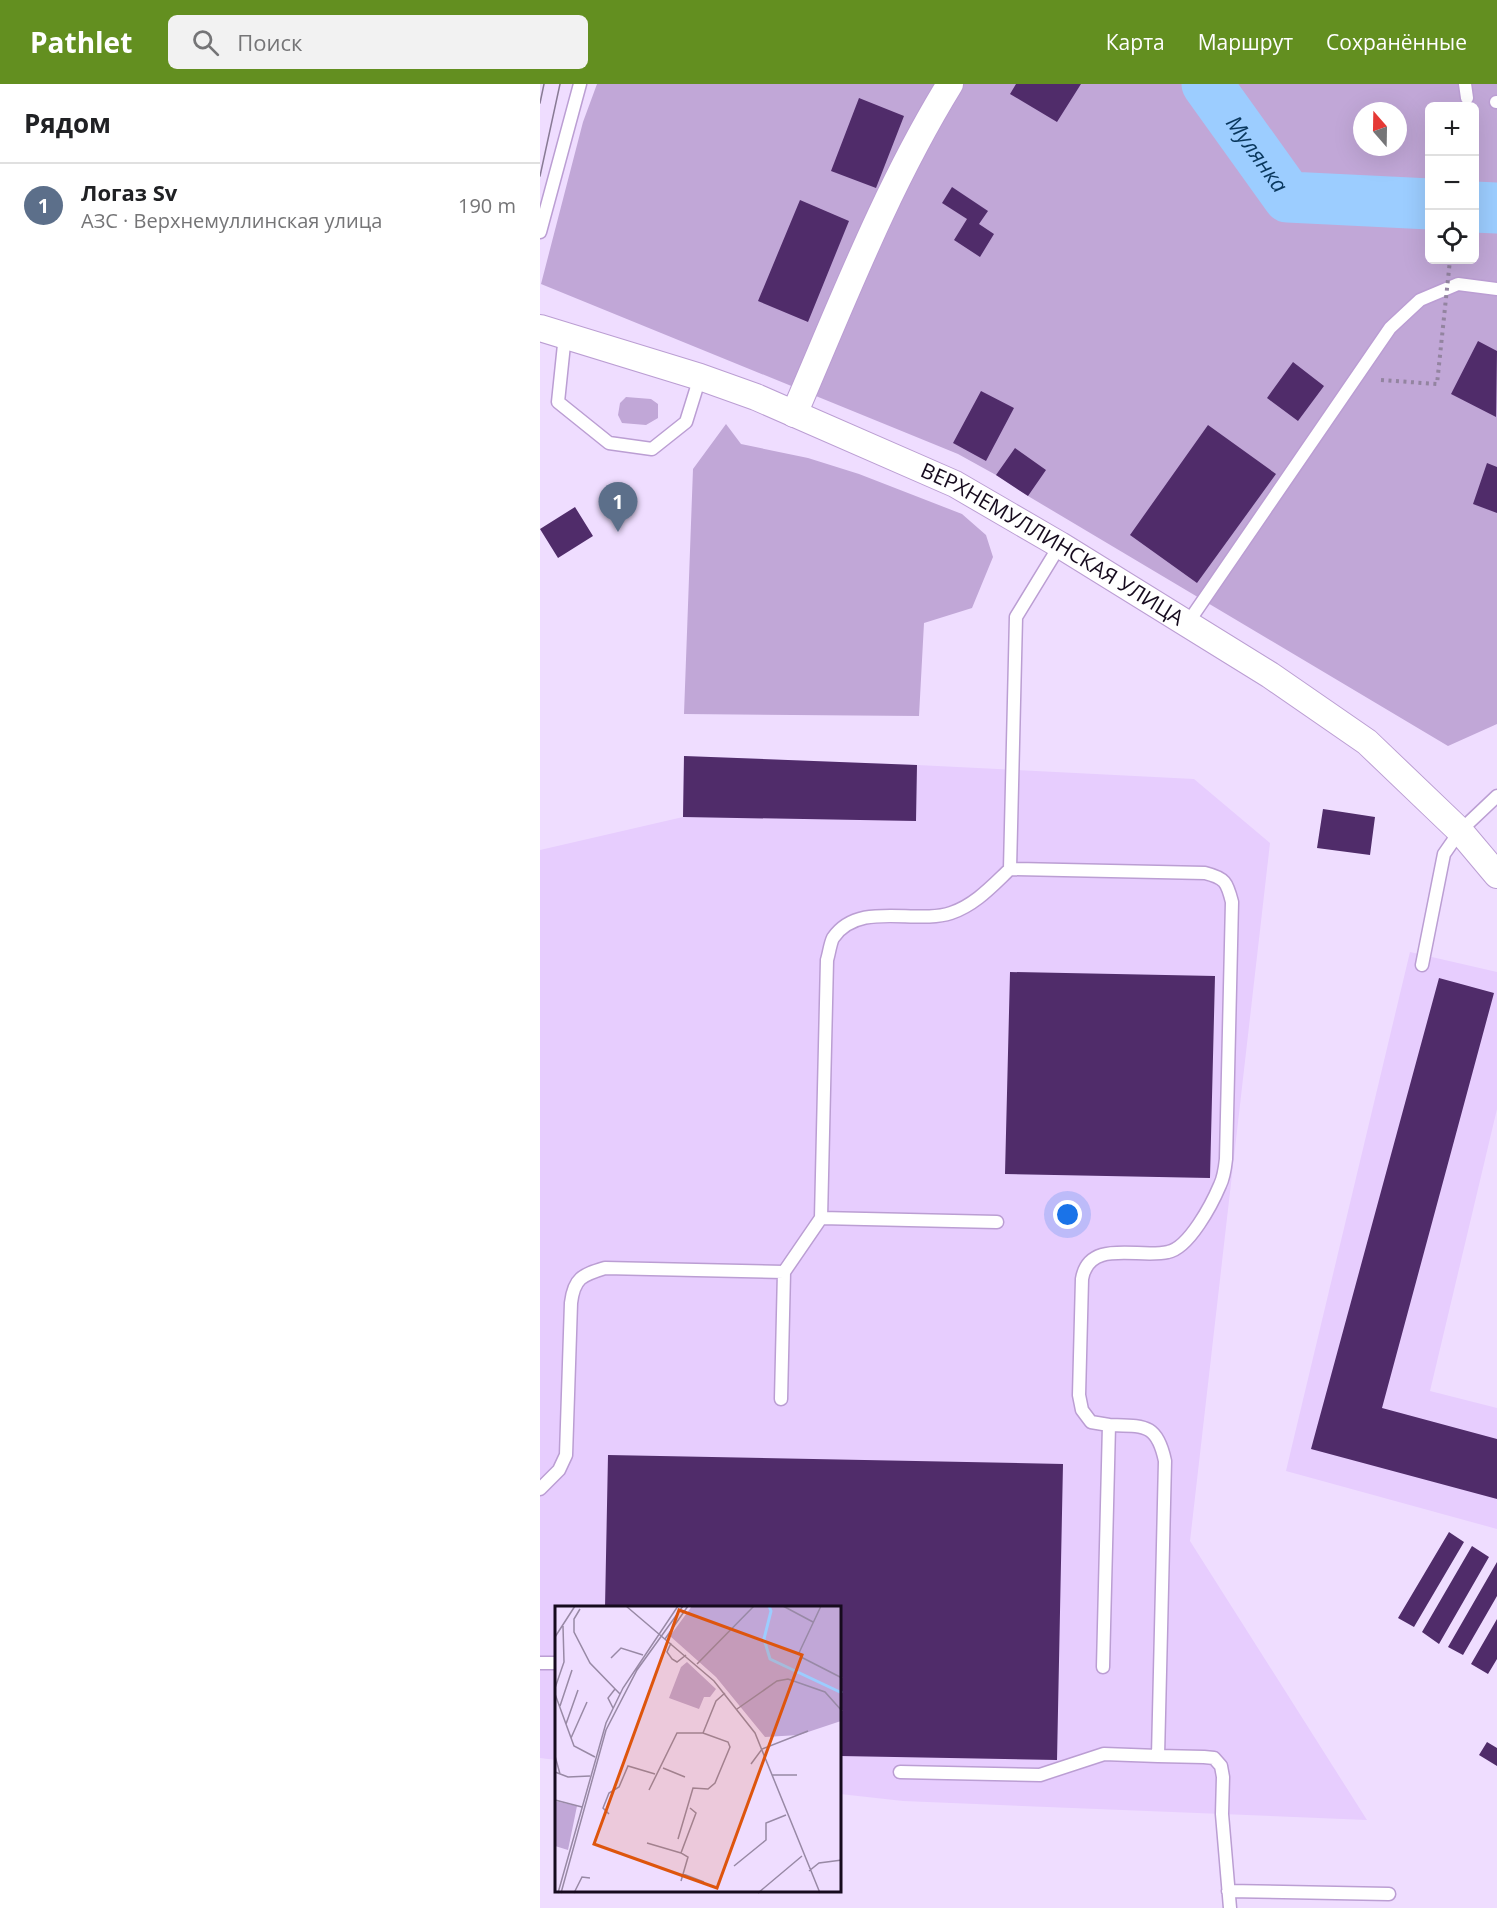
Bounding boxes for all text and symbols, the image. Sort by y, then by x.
search box [168,15,588,69]
text: Pathlet [30,23,132,61]
icon: search [189,26,222,59]
text: Поиск [237,27,302,57]
text: Карта [1106,28,1165,56]
text: Маршрут [1198,28,1293,56]
text: Сохранённые [1326,28,1467,56]
north arrow [1353,102,1407,156]
map controls [1425,102,1479,264]
button: + [1425,102,1479,156]
text: Рядом [24,105,111,141]
water label: Мулянка [1220,109,1296,198]
button: − [1425,156,1479,210]
text: Логаз Sv [81,177,177,207]
text: 1 [38,192,49,219]
text: 190 m [458,192,516,219]
text: АЗС · Верхнемуллинская улица [81,207,382,234]
button: locate [1425,210,1479,264]
street label: ВЕРХНЕМУЛЛИНСКАЯ УЛИЦА [917,456,1190,632]
pin: 1 [598,482,638,532]
your location [1053,1200,1082,1229]
inset map [555,1606,842,1893]

